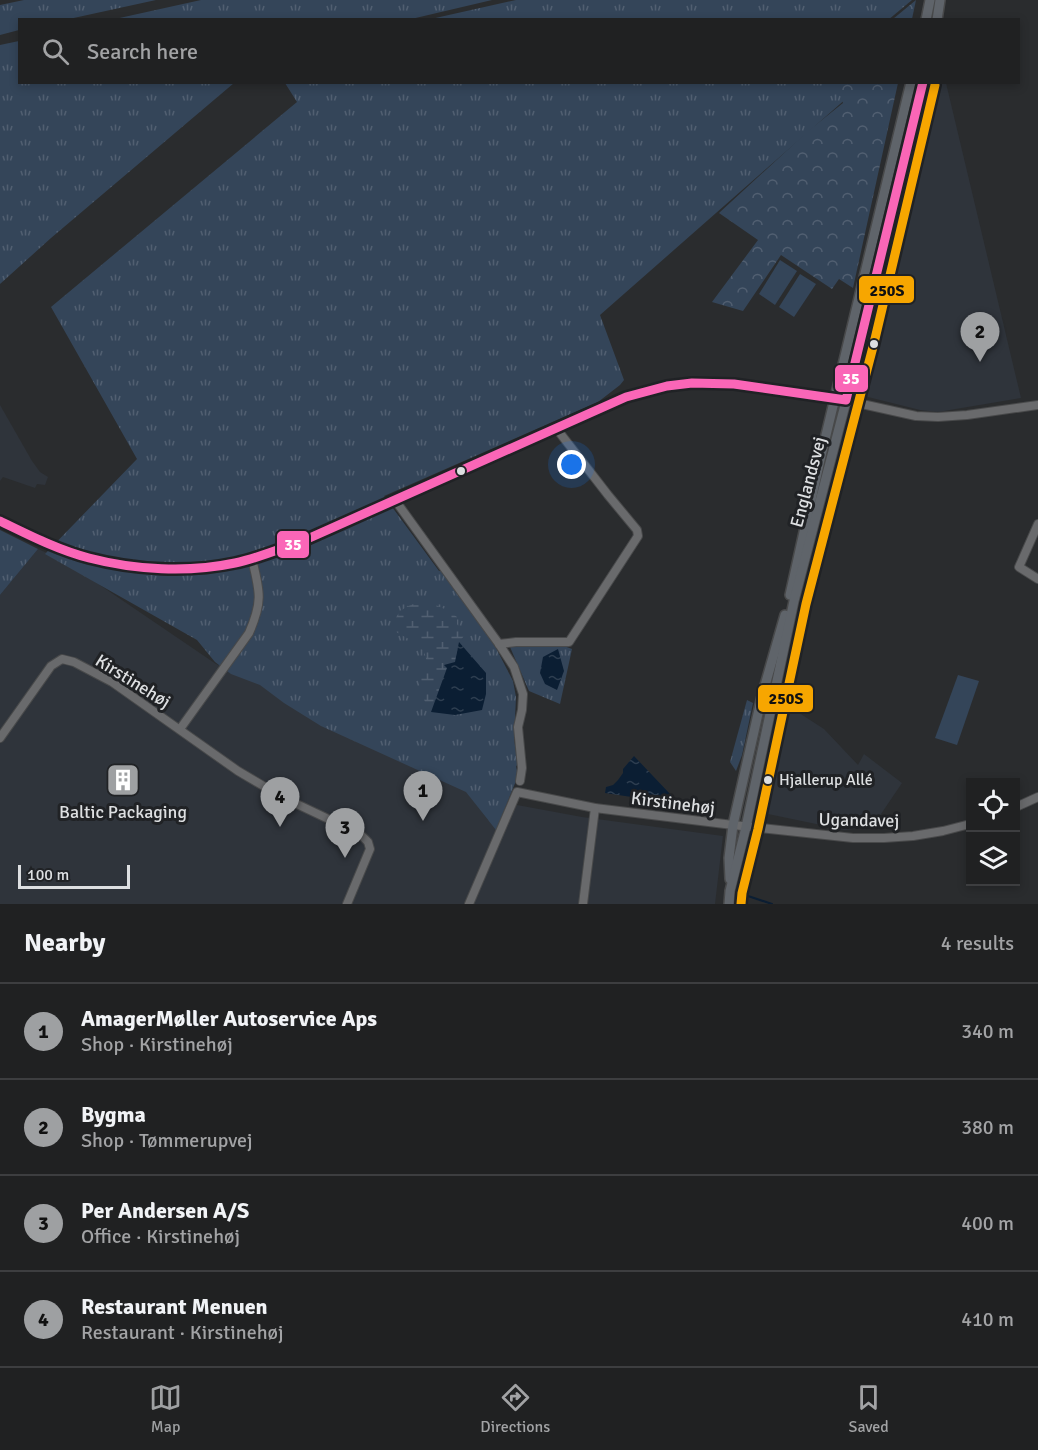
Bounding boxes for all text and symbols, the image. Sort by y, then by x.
search box [18,18,1020,84]
icon: search [39,35,72,68]
text: Search here [87,38,198,65]
line badge: 250S [858,275,915,304]
text: 250S [870,281,904,301]
pin: 2 [960,312,1000,362]
unlabelled marker [868,338,880,350]
line badge: 35 [834,364,869,393]
text: 35 [842,369,860,389]
street label: Englandsvej [785,434,831,530]
your location [557,450,586,479]
unlabelled marker [455,465,467,477]
line badge: 35 [276,530,310,559]
text: 35 [284,535,302,555]
street label: Kirstinehøj [91,649,175,713]
line badge: 250S [757,684,814,713]
text: 250S [769,689,803,709]
building icon: Baltic Packaging [105,762,141,798]
place label: Hjallerup Allé [779,770,873,790]
pin: 1 [404,772,442,821]
marker: Hjallerup Allé [762,774,774,786]
pin: 4 [260,778,300,827]
map controls [966,778,1020,886]
button: locate [966,778,1020,832]
street label: Kirstinehøj [630,787,716,819]
place label: Baltic Packaging [59,801,187,823]
pin: 3 [326,808,364,858]
street label: Ugandavej [818,808,900,832]
button: layers [966,832,1020,886]
scale bar [18,862,130,890]
text: 100 m [27,865,69,885]
text: Nearby [24,927,105,959]
text: 4 results [941,931,1014,956]
text: AmagerMøller Autoservice Aps [81,1005,377,1032]
text: 1 [38,1019,49,1044]
text: 340 m [961,1019,1014,1044]
text: Shop · Kirstinehøj [81,1032,233,1057]
text: Bygma [81,1101,146,1128]
text: 2 [38,1115,49,1140]
text: 380 m [961,1115,1014,1140]
text: Shop · Tømmerupvej [81,1128,253,1153]
text: Per Andersen A/S [81,1197,249,1224]
text: 3 [38,1211,49,1236]
text: 400 m [961,1211,1014,1236]
text: Office · Kirstinehøj [81,1224,240,1249]
text: Restaurant Menuen [81,1293,268,1320]
text: 4 [38,1307,49,1332]
text: 410 m [961,1307,1014,1332]
text: Restaurant · Kirstinehøj [81,1320,284,1345]
tab: Map [149,1381,182,1437]
tab: Directions [480,1381,550,1437]
tab: Saved [849,1381,889,1437]

